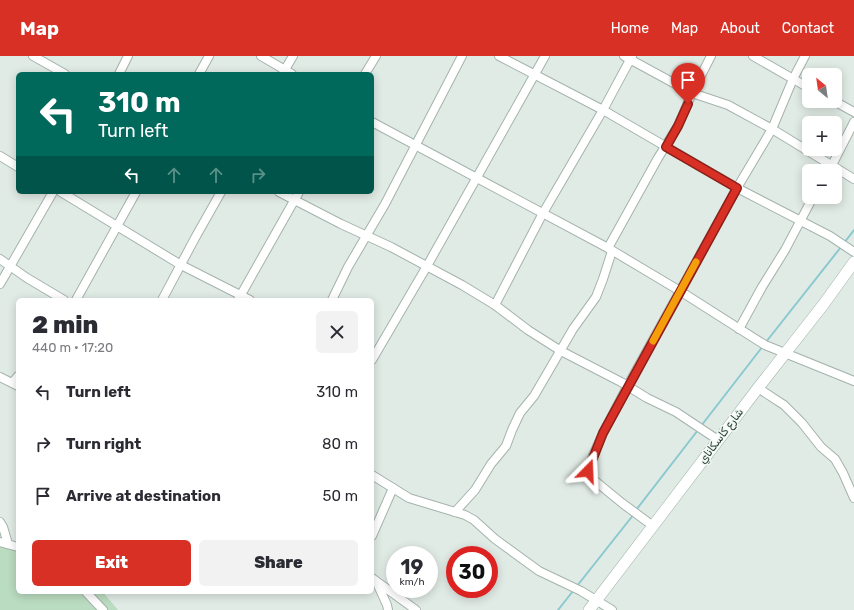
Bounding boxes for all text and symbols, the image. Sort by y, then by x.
text: Map [20,17,59,40]
text: Home [611,20,649,37]
text: Map [671,20,698,37]
text: About [720,20,760,37]
text: Contact [782,20,834,37]
pin [671,63,705,104]
north arrow [802,68,842,108]
map controls [802,68,842,204]
icon: arrive [677,69,699,91]
text: 310 m [98,86,181,119]
icon: left [32,88,84,140]
button: + [802,116,842,156]
text: Turn left [98,120,168,142]
icon: left [121,164,143,186]
icon: ahead [163,164,185,186]
icon: ahead [205,164,227,186]
icon: right [247,164,269,186]
button: − [802,164,842,204]
text: 2 min [32,311,98,339]
button: close [316,311,358,353]
text: 440 m · 17:20 [32,340,113,355]
icon: left [32,381,54,403]
text: Turn left [66,383,131,401]
text: 310 m [316,383,358,401]
street label: شارع كاسكاناي [696,406,748,468]
icon: right [32,433,54,455]
text: Turn right [66,435,141,453]
text: 80 m [322,435,358,453]
position arrow [567,450,609,492]
icon: arrive [32,485,54,507]
text: Arrive at destination [66,487,221,505]
text: 50 m [323,487,358,505]
button: Exit [32,540,191,586]
button: Share [199,540,358,586]
speed limit sign: 30 [446,546,498,598]
text: 19 [401,555,423,579]
text: km/h [400,576,424,588]

